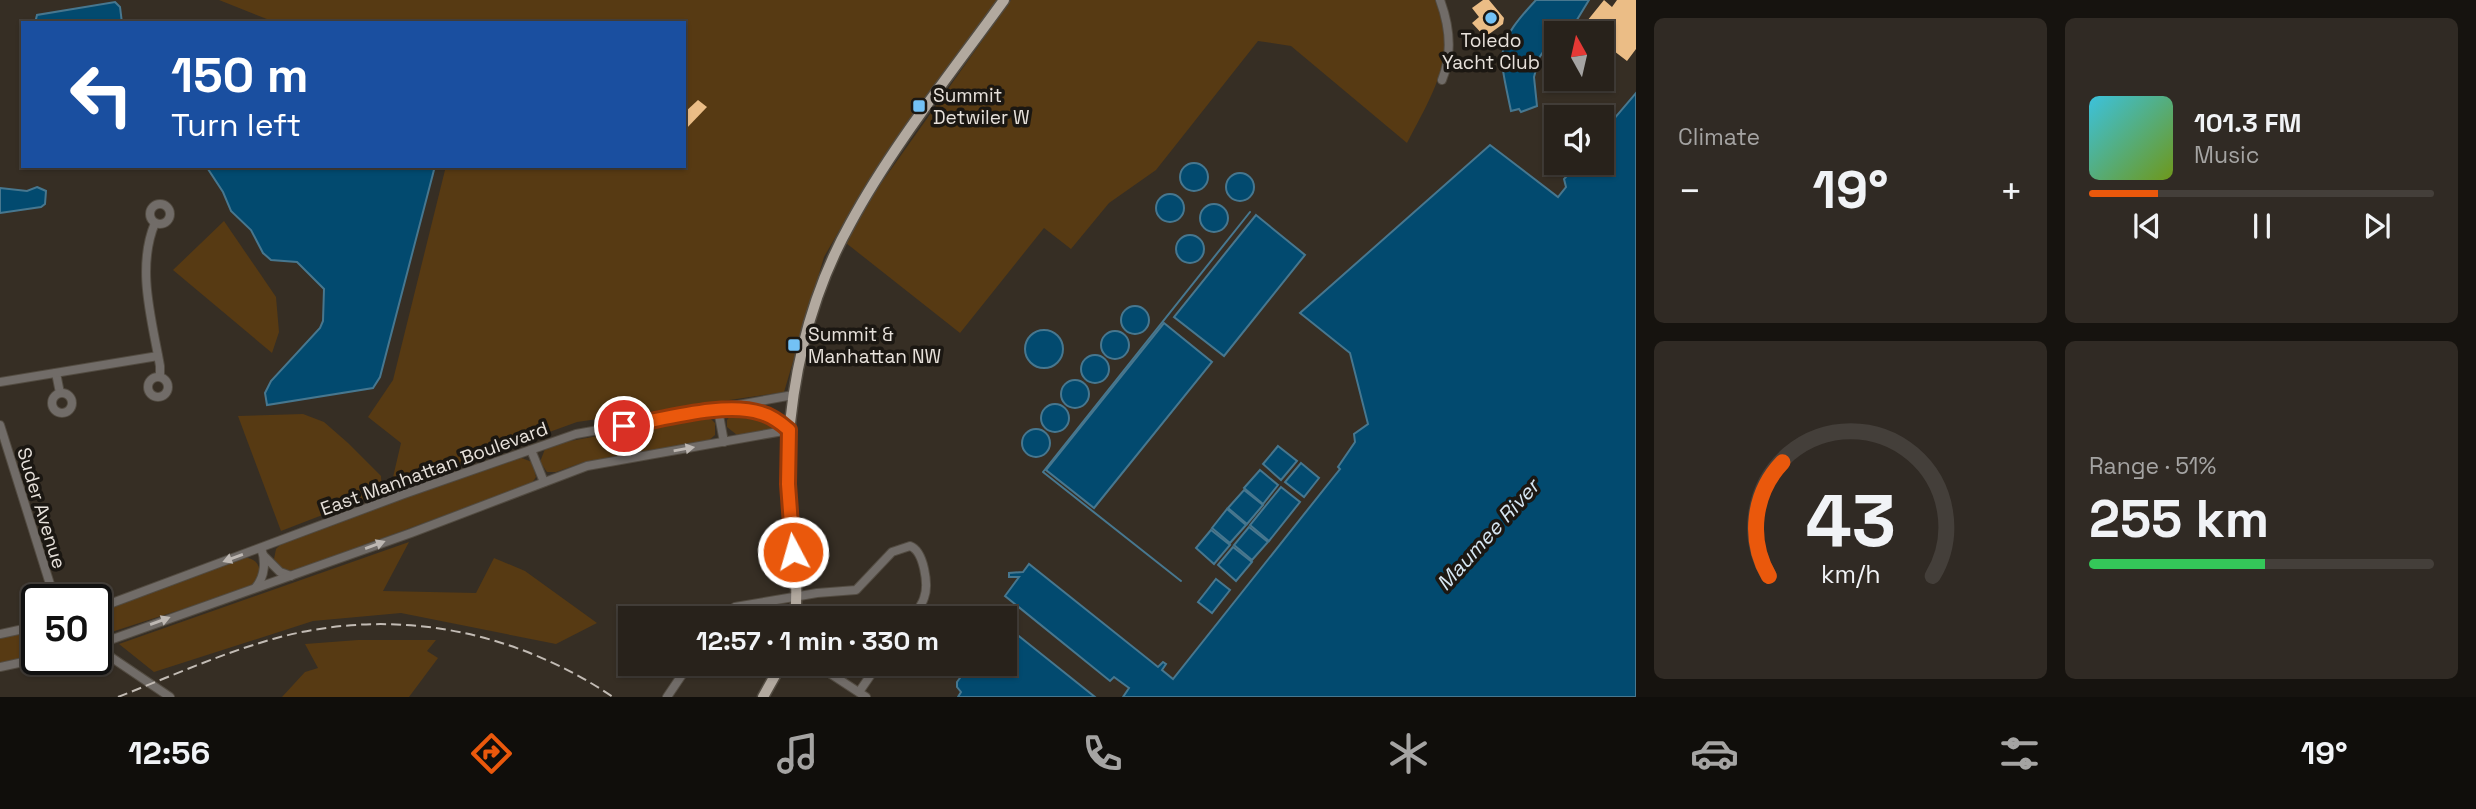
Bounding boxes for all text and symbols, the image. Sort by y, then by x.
marker: Toledo Yacht Club [1483,10,1499,26]
north arrow [1544,21,1614,91]
map controls [1544,21,1614,175]
place label: Toledo Yacht Club [1442,28,1540,75]
text: 150 m [171,44,309,106]
icon: left [56,49,147,140]
place label: Summit Detwiler W [933,83,1030,130]
marker: Summit Detwiler W [911,98,927,114]
text: Turn left [171,105,301,145]
button: sound [1544,105,1614,175]
text: 101.3 FM [2194,106,2301,140]
text: Climate [1678,122,1760,152]
text: Music [2194,140,2259,170]
text: 19° [1812,157,1889,223]
text: − [1678,167,1702,215]
text: + [1999,167,2023,215]
icon: previous [2128,207,2166,245]
icon: pause [2243,207,2281,245]
icon: next [2358,207,2396,245]
place label: Summit & Manhattan NW [808,322,941,369]
marker: Summit & Manhattan NW [786,337,802,353]
pin [594,396,654,456]
icon: arrive [605,407,643,445]
street label: East Manhattan Boulevard [317,416,551,521]
one-way arrow [673,443,695,454]
street label: Suder Avenue [11,444,72,572]
text: Range · 51% [2089,451,2216,481]
water label: Maumee River [1430,472,1546,596]
text: 43 [1805,474,1896,567]
text: 255 km [2089,486,2269,552]
position arrow [756,515,830,589]
one-way arrow [364,540,385,551]
one-way arrow [222,553,243,564]
text: km/h [1821,558,1880,590]
speed limit sign: 50 [21,584,112,675]
one-way arrow [150,615,171,626]
text: 12:57 · 1 min · 330 m [696,624,939,658]
icon: directions [467,729,516,778]
icon: music [773,729,822,778]
icon: phone [1078,729,1127,778]
icon: climate [1384,729,1433,778]
icon: car [1690,729,1739,778]
icon: filters [1995,729,2044,778]
text: 12:56 [128,733,210,773]
text: 19° [2301,733,2348,773]

